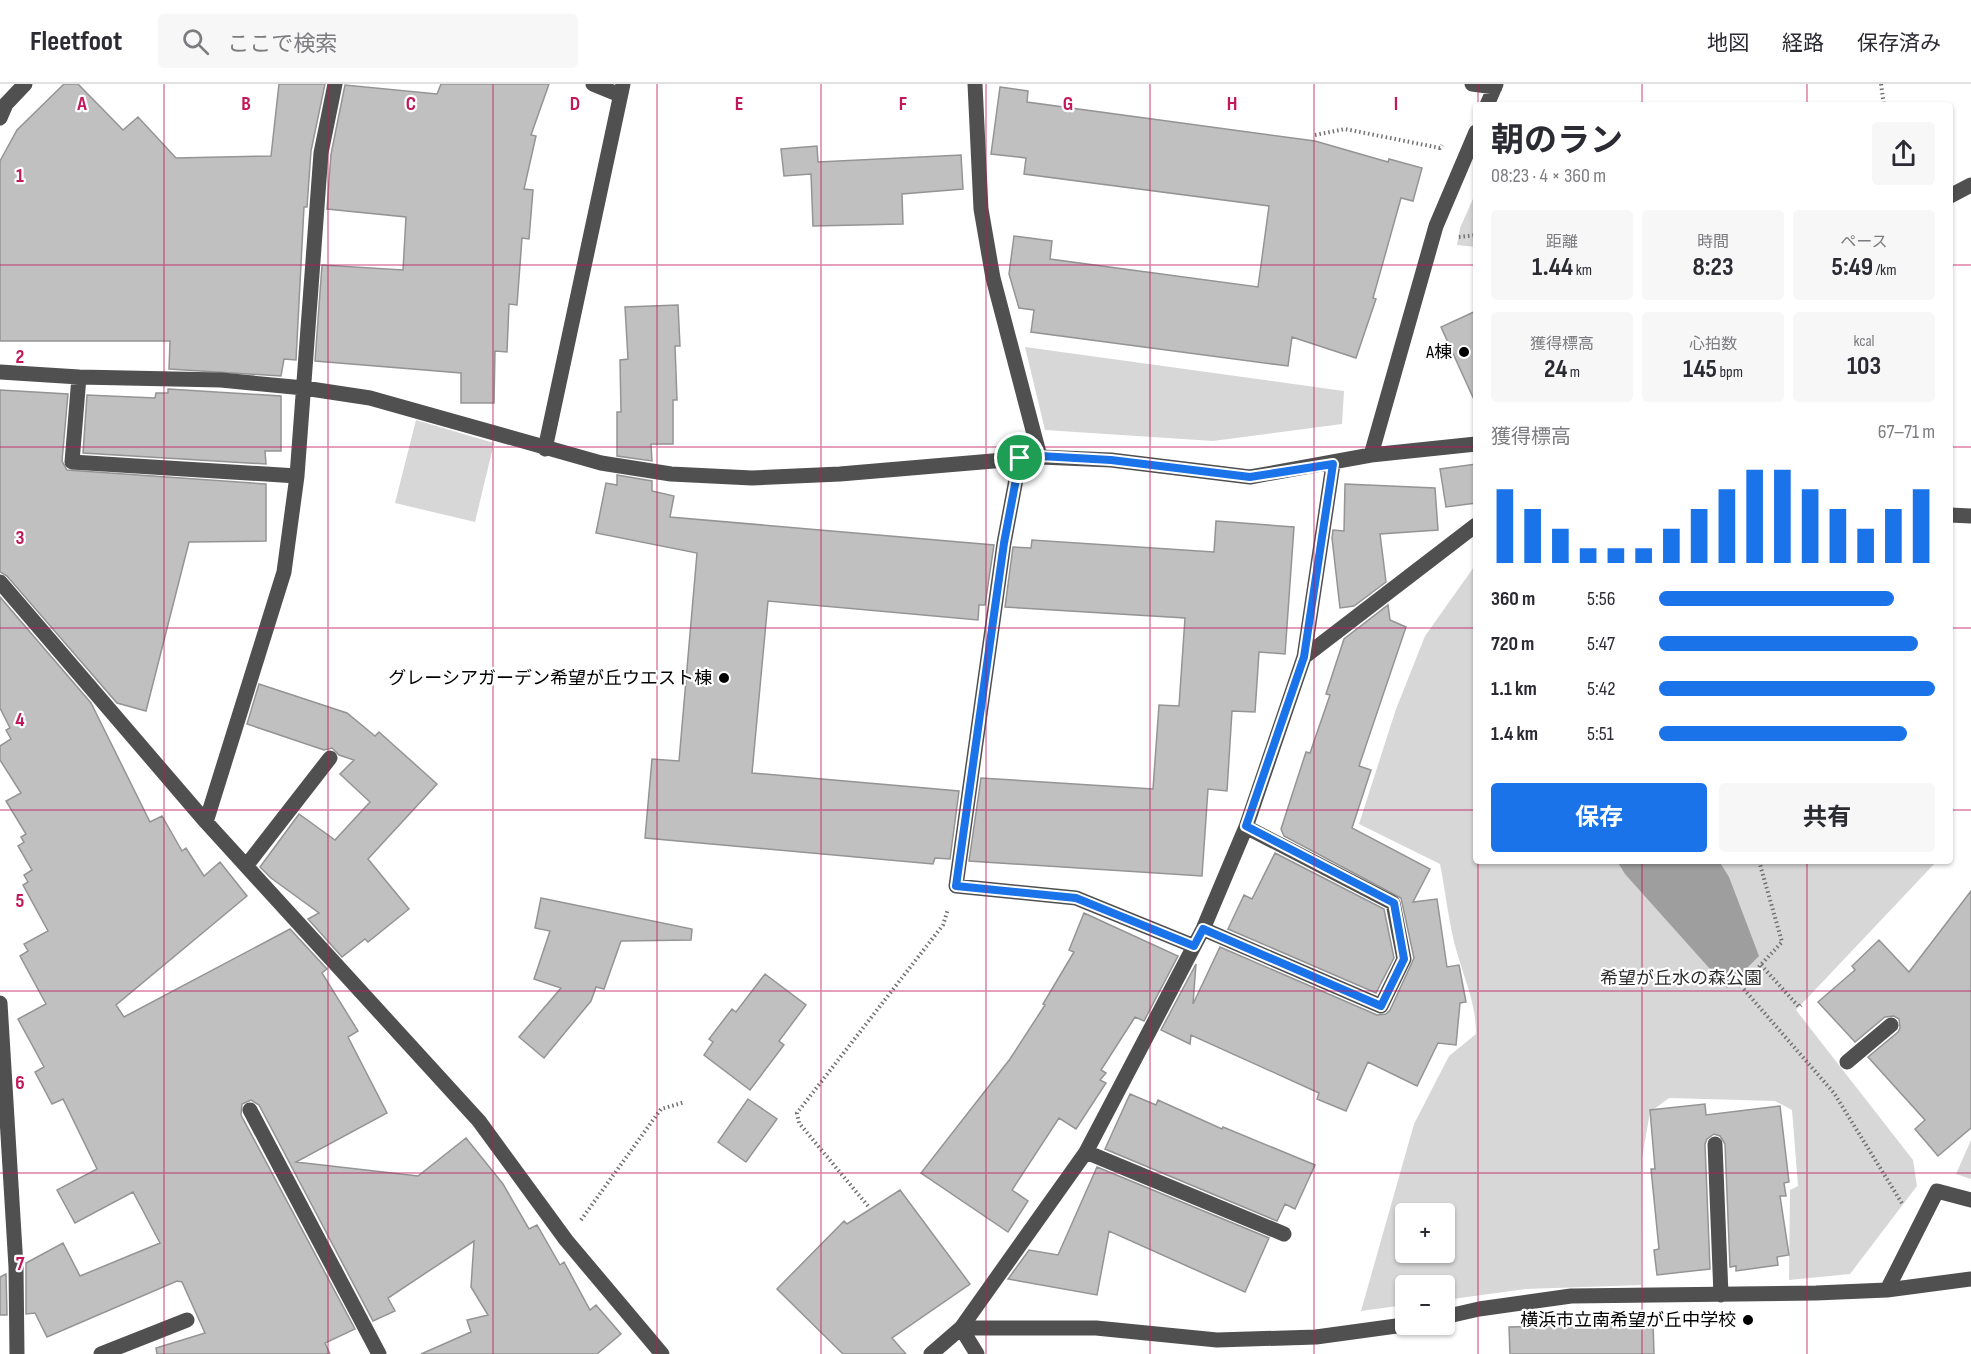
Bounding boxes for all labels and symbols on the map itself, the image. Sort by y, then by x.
text: A [76,92,87,116]
text: B [241,92,251,116]
text: C [406,92,416,116]
text: D [570,92,580,116]
text: E [735,92,743,116]
text: F [899,92,907,116]
text: G [1063,92,1073,116]
text: H [1227,92,1237,116]
text: I [1394,92,1398,116]
text: 1 [16,164,24,188]
place label: A棟 [1425,342,1452,363]
text: 2 [16,345,24,369]
marker: A棟 [1457,345,1471,359]
pin [994,432,1045,483]
text: 3 [16,526,25,550]
place label: グレーシアガーデン希望が丘ウエスト棟 [388,668,712,689]
marker: グレーシアガーデン希望が丘ウエスト棟 [717,671,731,685]
text: 4 [15,708,25,732]
text: 5 [16,889,25,913]
park label: 希望が丘水の森公園 [1600,968,1762,989]
text: 6 [15,1071,25,1095]
text: 7 [16,1252,25,1276]
place label: 横浜市立南希望が丘中学校 [1520,1310,1736,1331]
marker: 横浜市立南希望が丘中学校 [1741,1313,1755,1327]

